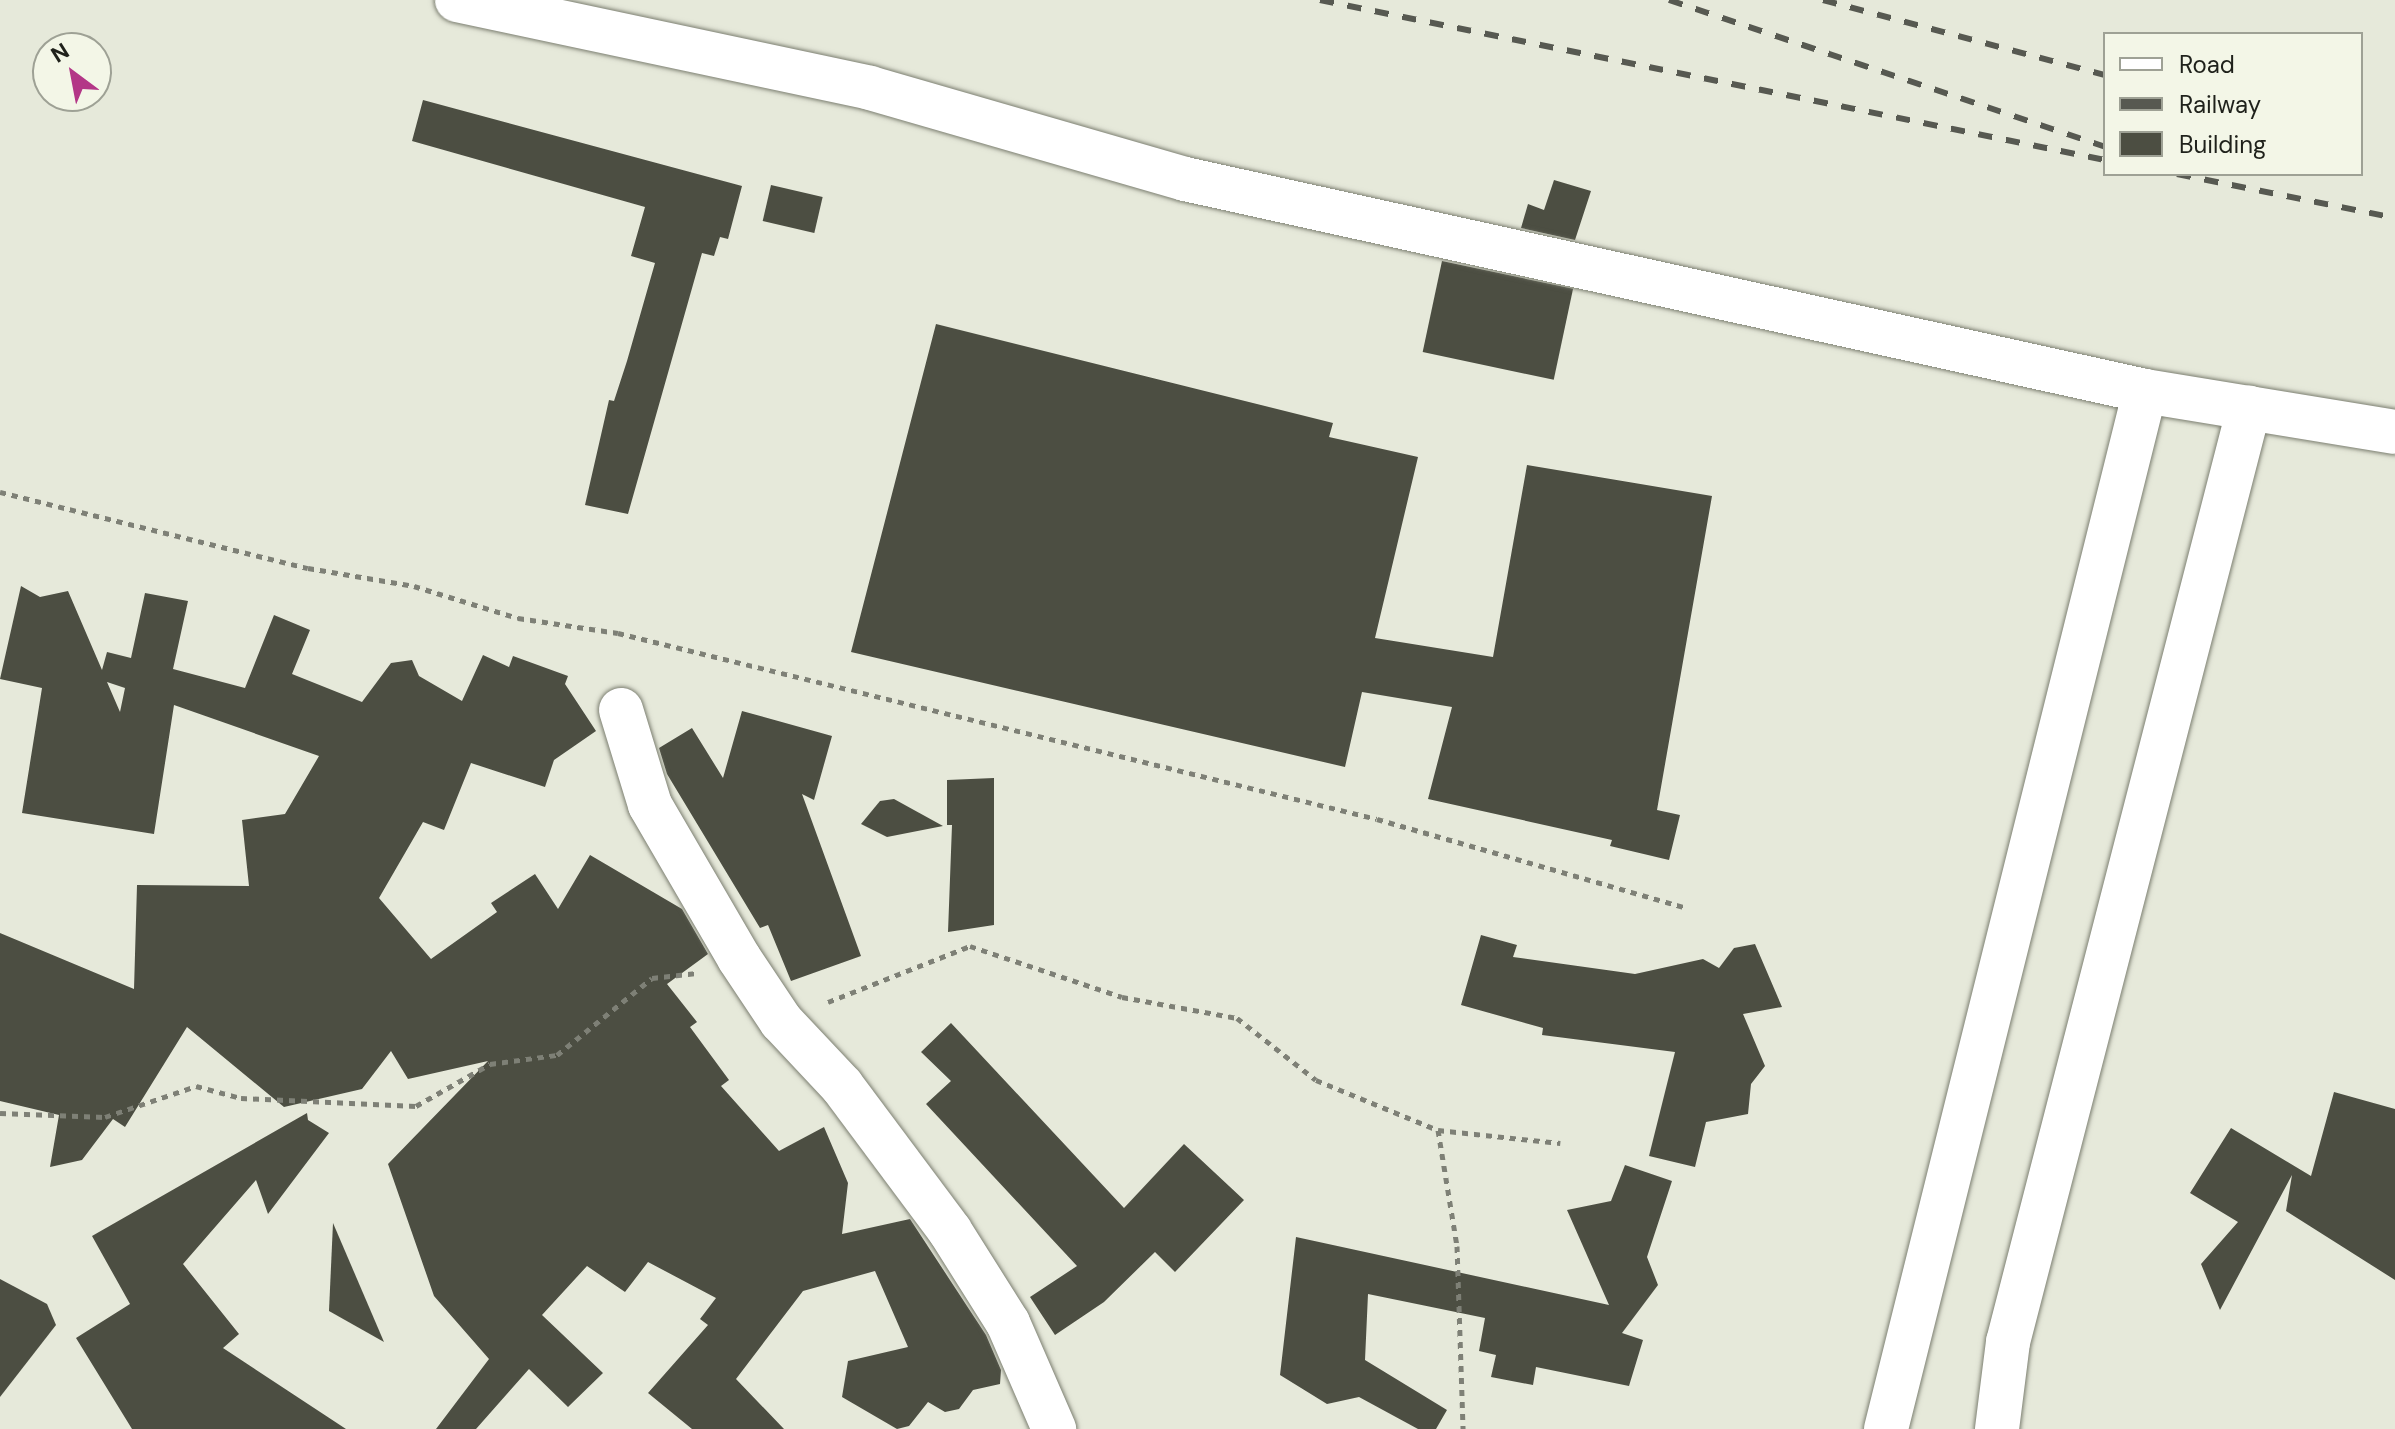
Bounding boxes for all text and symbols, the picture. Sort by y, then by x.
north arrow [32,32,112,112]
legend [2103,32,2363,176]
text: N [46,36,75,69]
text: Road [2179,49,2235,80]
text: Railway [2179,89,2261,120]
text: Building [2179,129,2266,160]

